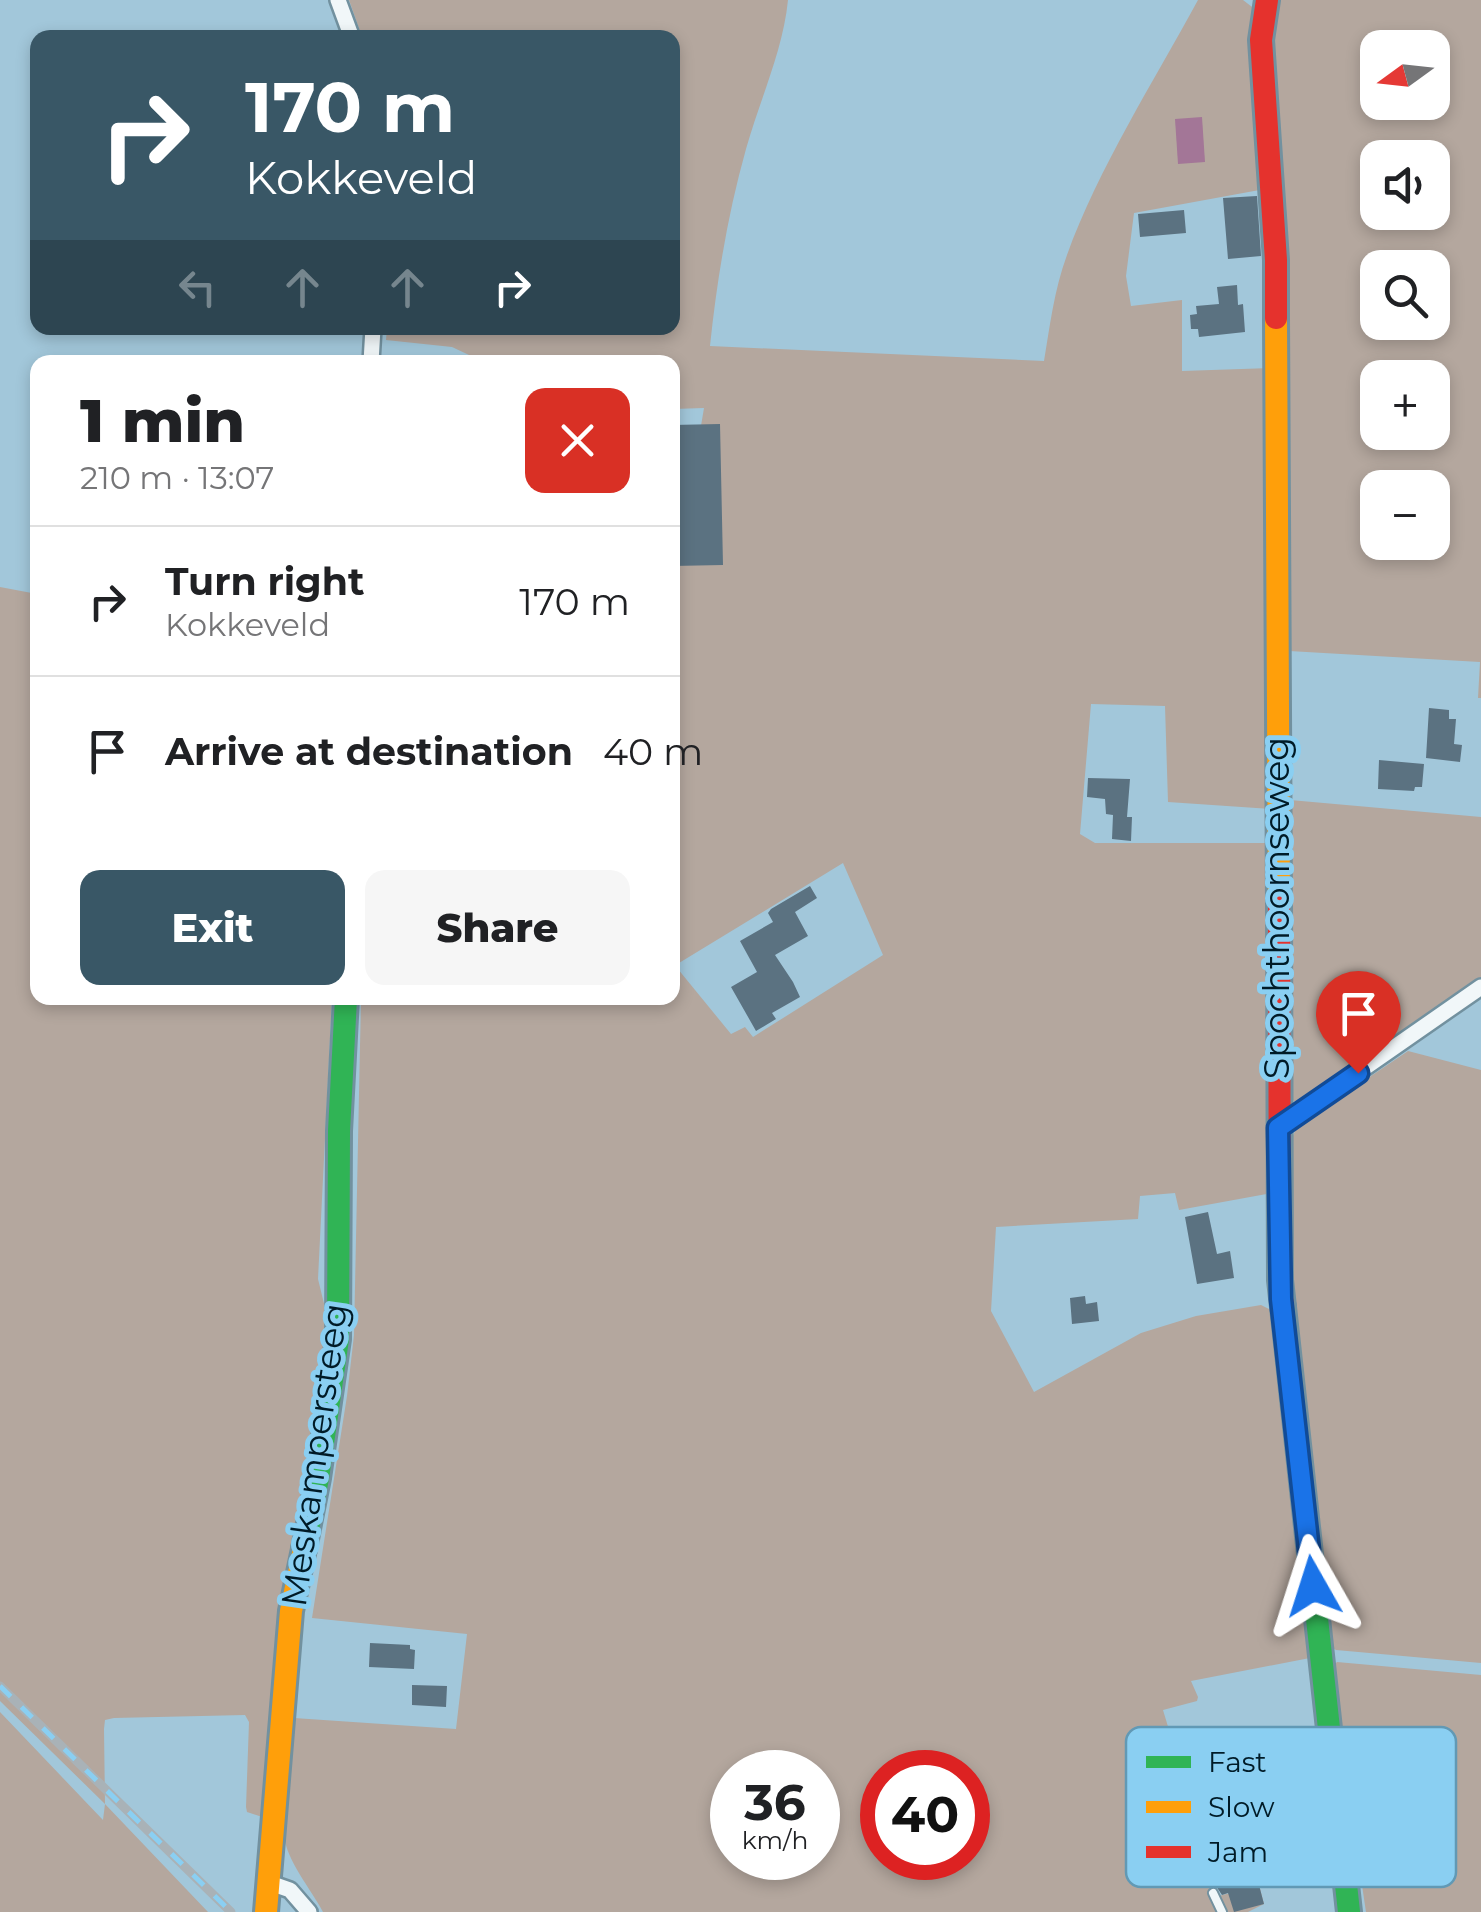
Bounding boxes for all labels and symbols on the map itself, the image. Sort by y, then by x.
north arrow [1360,30,1450,120]
street label: Spochthoornseweg [1255,737,1298,1079]
pin [1316,971,1401,1074]
street label: Meskampersteeg [272,1301,357,1609]
position arrow [1261,1534,1365,1638]
legend [1126,1727,1456,1887]
text: Fast [1208,1745,1267,1779]
speed limit sign: 40 [860,1750,990,1880]
text: Slow [1208,1790,1275,1824]
text: Jam [1207,1835,1268,1869]

